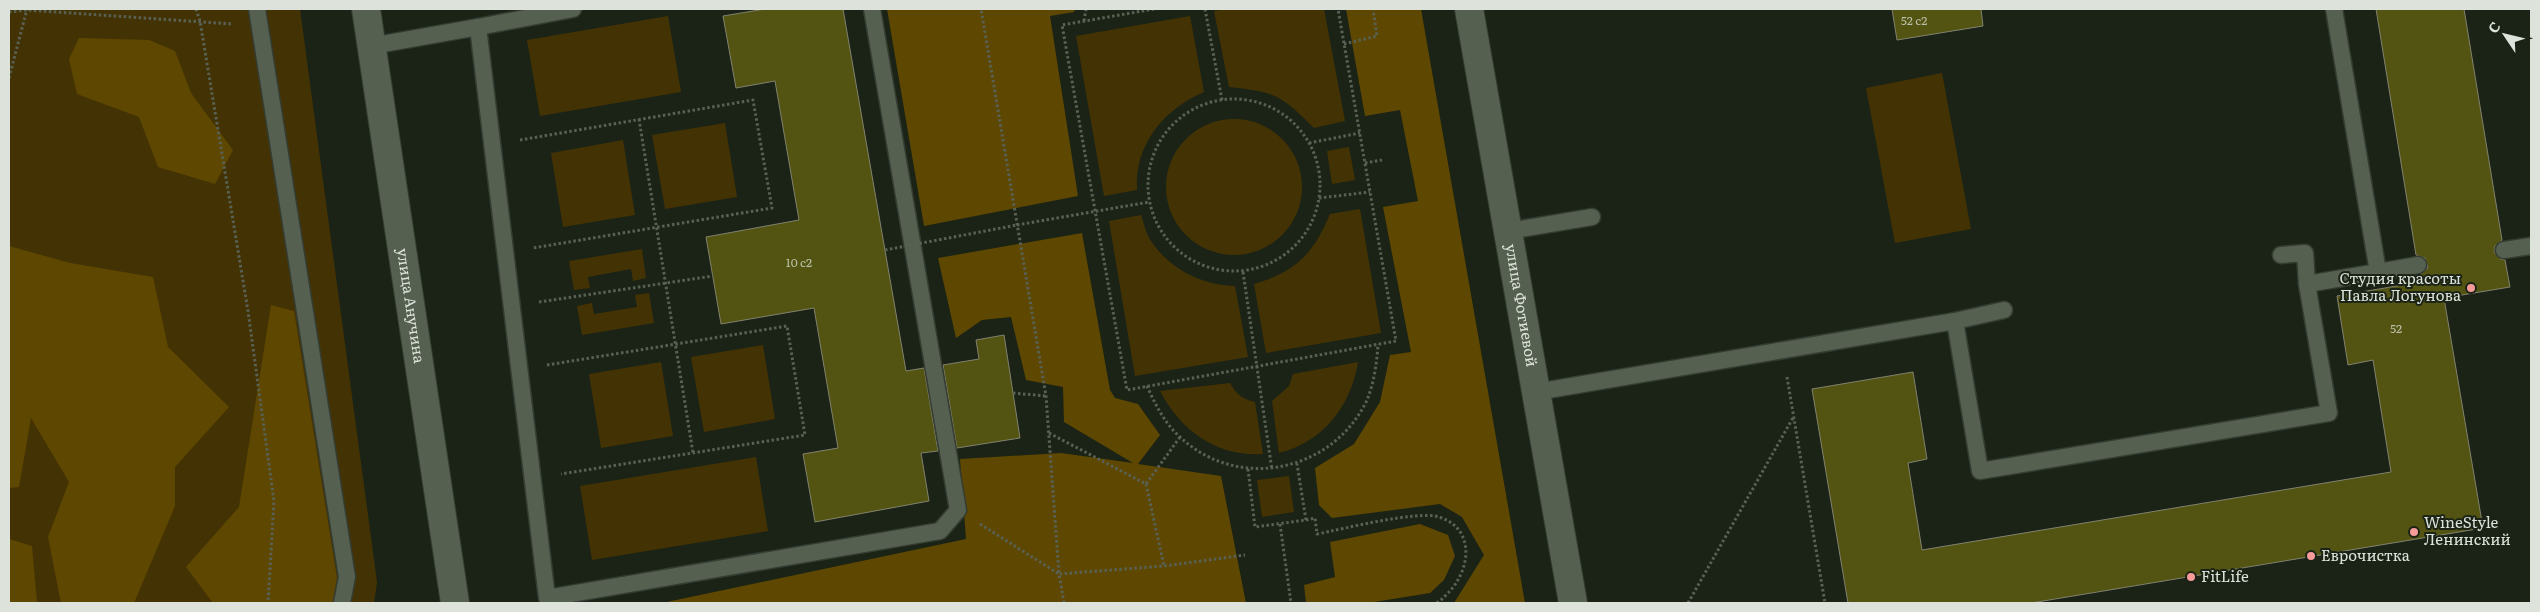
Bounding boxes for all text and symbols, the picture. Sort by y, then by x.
north arrow [2480,10,2530,60]
house number: 52 с2 [1901,11,1927,29]
text: С [2482,17,2505,37]
street label: улица Фотиевой [1500,242,1544,369]
street label: улица Анучина [392,246,432,366]
house number: 10 с2 [786,253,812,271]
place label: Студия красоты Павла Логунова [2340,266,2462,306]
marker: Студия красоты Павла Логунова [2465,282,2477,294]
house number: 52 [2390,319,2402,337]
place label: WineStyle Ленинский [2424,510,2511,550]
marker: WineStyle Ленинский [2408,526,2420,538]
place label: Еврочистка [2321,543,2411,566]
marker: Еврочистка [2305,550,2317,562]
place label: FitLife [2201,564,2249,587]
marker: FitLife [2185,571,2197,583]

